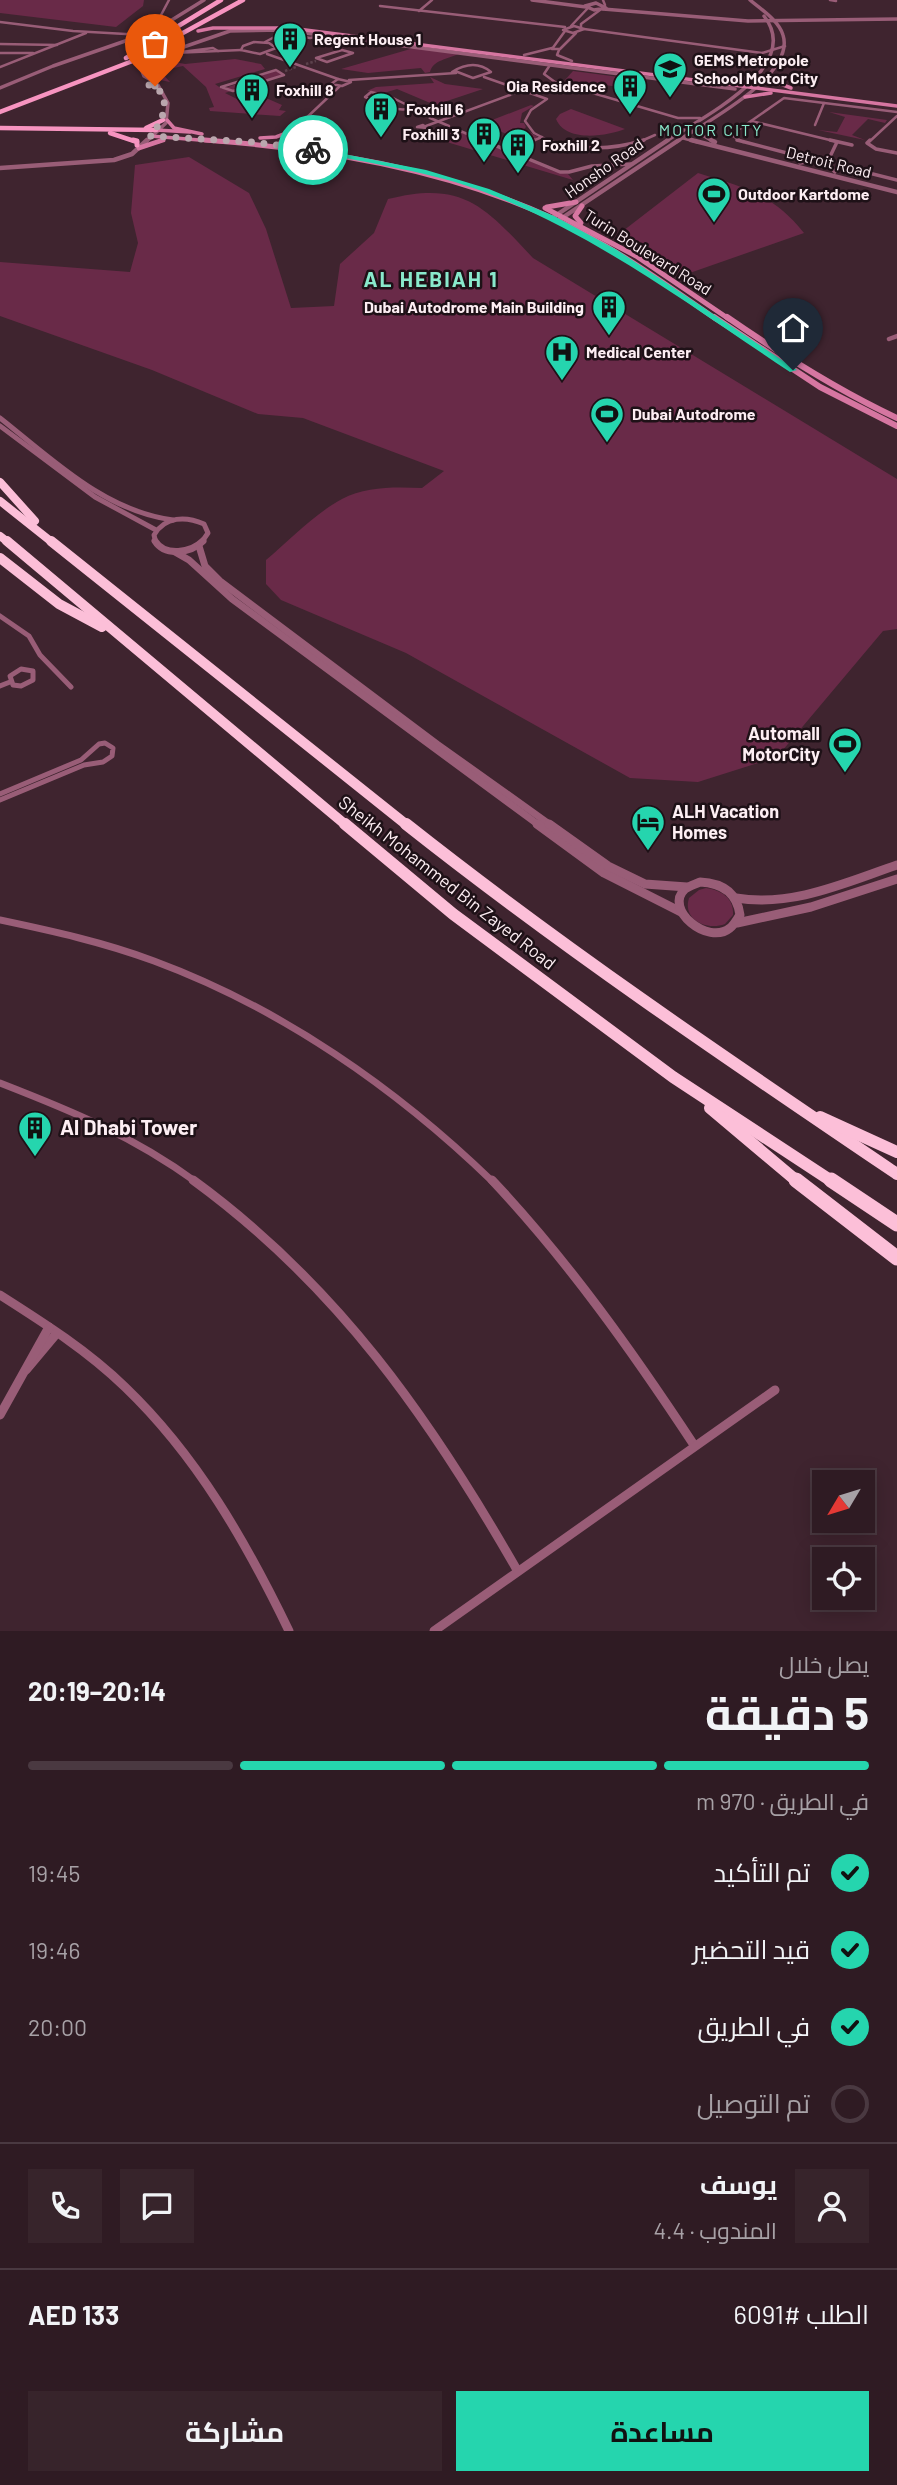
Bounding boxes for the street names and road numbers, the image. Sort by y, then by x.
street label: Honsho Road [561,134,647,202]
street label: Detroit Road [785,142,874,181]
street label: Turin Boulevard Road [581,205,716,299]
street label: Sheikh Mohammed Bin Zayed Road [335,790,561,974]

